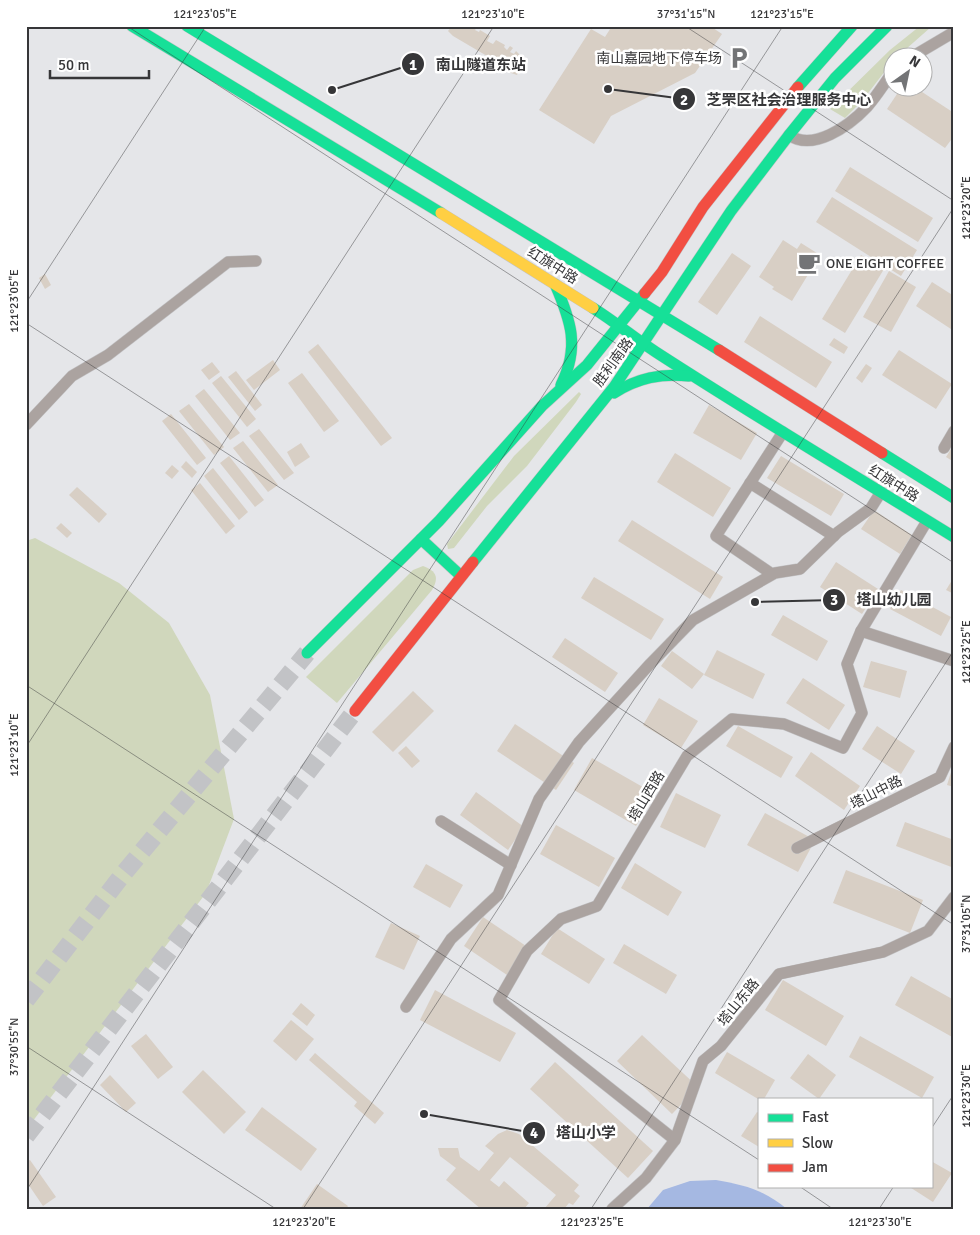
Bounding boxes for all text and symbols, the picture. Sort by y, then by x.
text: 121°23'05"E [173,7,237,22]
text: 121°23'10"E [461,7,525,22]
text: 37°31'15"N [657,7,715,22]
text: 121°23'15"E [750,7,814,22]
parking icon: 南山嘉园地下停车场 [726,45,752,71]
scale bar [50,48,149,80]
north arrow [882,48,932,98]
callout: 南山隧道东站 [401,49,536,79]
place label: 南山嘉园地下停车场 [596,50,722,67]
text: N [906,52,924,71]
text: 50 m [58,56,89,74]
text: 1 [409,56,417,74]
text: 南山隧道东站 [436,56,526,74]
callout: 芝罘区社会治理服务中心 [672,84,882,114]
text: 2 [680,91,688,109]
text: 芝罘区社会治理服务中心 [706,91,872,109]
text: 121°23'20"E [959,176,974,240]
street label: 红旗中路 [524,243,581,287]
cafe icon: ONE EIGHT COFFEE [796,250,822,276]
place label: ONE EIGHT COFFEE [826,255,944,272]
text: 121°23'05"E [7,269,22,333]
street label: 胜利南路 [590,335,637,390]
street label: 红旗中路 [865,461,922,505]
callout: 塔山幼儿园 [822,585,942,615]
text: 3 [830,591,838,609]
text: 塔山幼儿园 [856,591,932,609]
text: 121°23'25"E [959,620,974,684]
text: 121°23'10"E [7,713,22,777]
street label: 塔山西路 [625,768,668,825]
street label: 塔山中路 [847,772,905,813]
text: 37°31'05"N [959,895,974,953]
street label: 塔山东路 [714,975,763,1029]
text: 37°30'55"N [7,1018,22,1076]
text: 121°23'30"E [959,1064,974,1128]
legend [758,1098,932,1188]
text: Fast [802,1108,829,1126]
callout: 塔山小学 [521,1118,626,1148]
text: 4 [530,1124,538,1142]
text: 塔山小学 [556,1124,616,1142]
text: Slow [802,1134,833,1152]
text: Jam [802,1158,828,1176]
text: 121°23'20"E [272,1215,336,1230]
text: 121°23'25"E [560,1215,624,1230]
text: 121°23'30"E [848,1215,912,1230]

